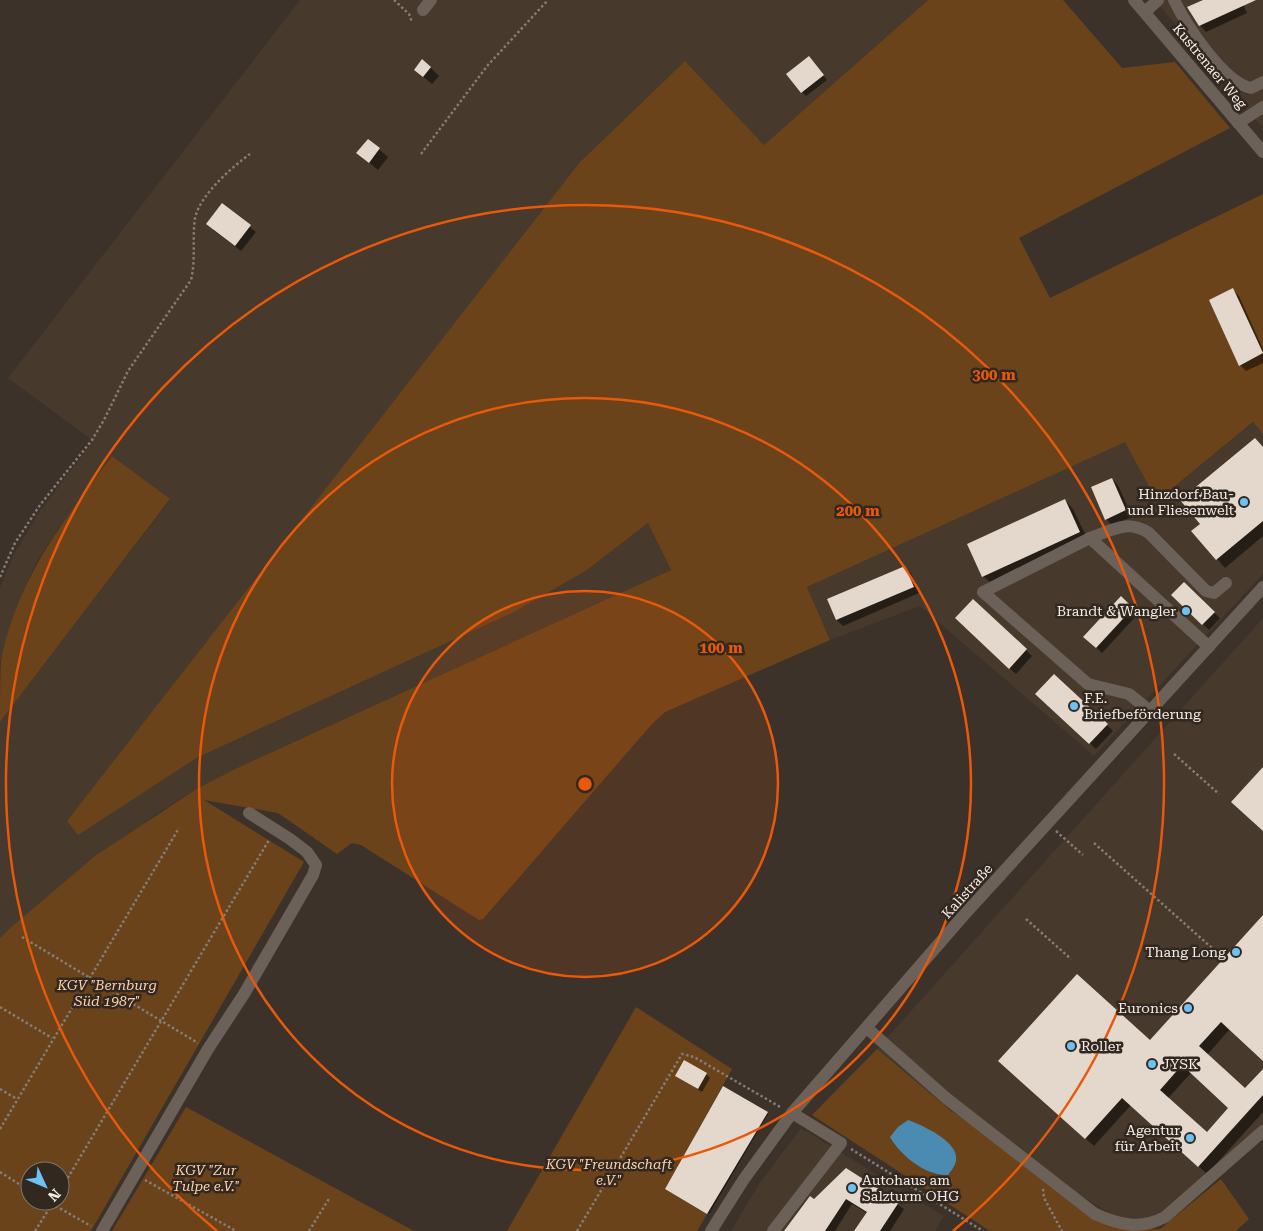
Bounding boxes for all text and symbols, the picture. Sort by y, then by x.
street label: Kustrenaer Weg [1170,20,1250,112]
text: 300 m [972,366,1016,384]
place label: Hinzdorf Bau- und Fliesenwelt [1127,486,1234,518]
marker: Hinzdorf Bau- und Fliesenwelt [1238,496,1250,508]
text: 200 m [836,502,880,520]
place label: Brandt & Wangler [1057,603,1176,619]
marker: Brandt & Wangler [1180,605,1192,617]
text: 100 m [699,639,743,657]
place label: F.E. Briefbeförderung [1084,690,1201,722]
marker: F.E. Briefbeförderung [1068,700,1080,712]
centre of rings [576,775,594,793]
street label: Kalistraße [938,860,996,922]
place label: Thang Long [1145,944,1226,960]
marker: Thang Long [1230,946,1242,958]
park label: KGV "Bernburg Süd 1987" [56,977,157,1009]
place label: Euronics [1118,1000,1178,1016]
marker: Euronics [1182,1002,1194,1014]
place label: Roller [1081,1038,1121,1054]
marker: Roller [1065,1040,1077,1052]
place label: JYSK [1162,1056,1198,1072]
marker: JYSK [1146,1058,1158,1070]
place label: Agentur für Arbeit [1115,1122,1180,1154]
marker: Agentur für Arbeit [1184,1132,1196,1144]
park label: KGV "Freundschaft e.V." [545,1156,673,1188]
north arrow [20,1161,70,1211]
park label: KGV "Zur Tulpe e.V." [172,1162,240,1194]
place label: Autohaus am Salzturm OHG [862,1172,959,1204]
marker: Autohaus am Salzturm OHG [846,1182,858,1194]
text: N [45,1186,64,1205]

